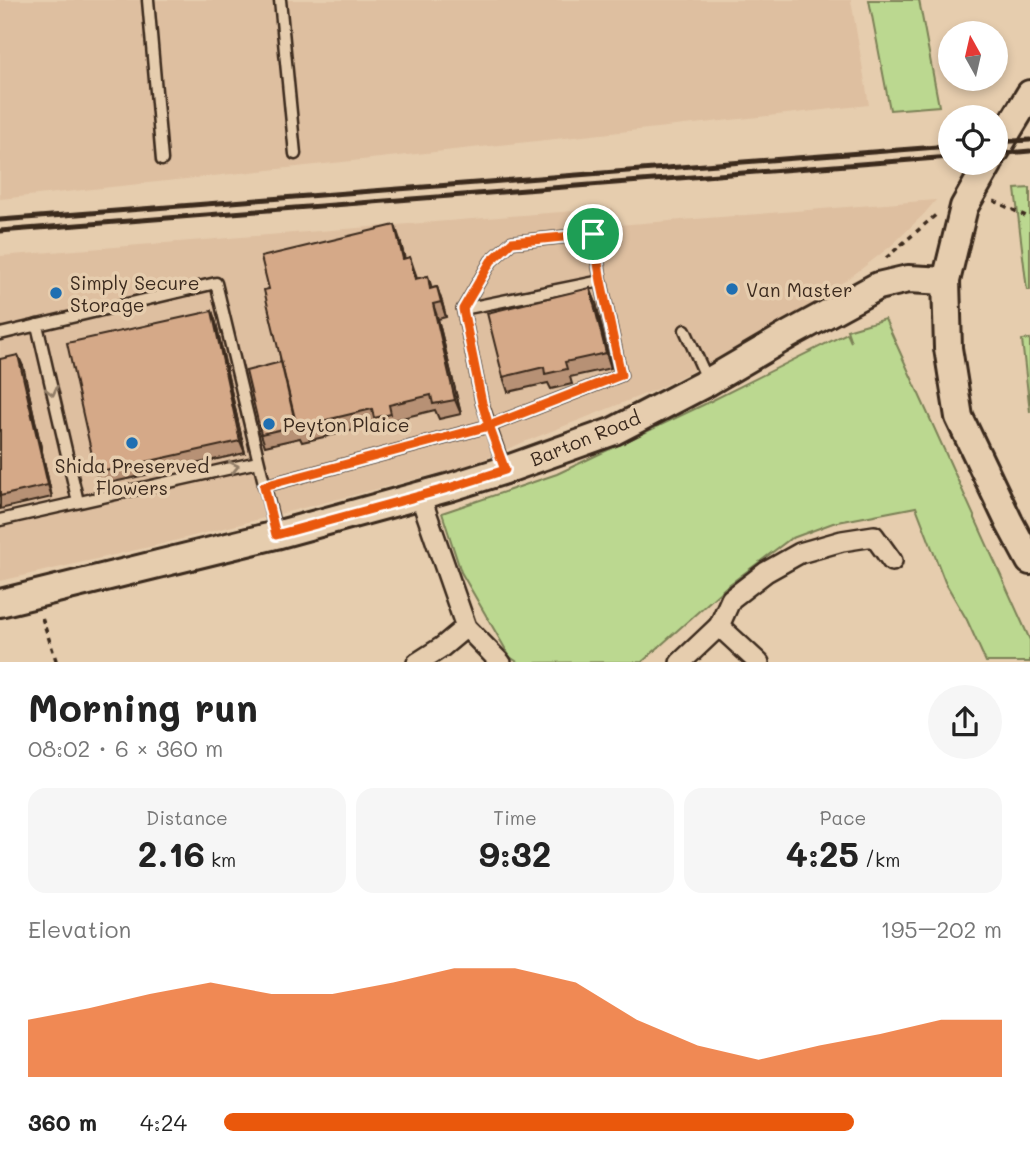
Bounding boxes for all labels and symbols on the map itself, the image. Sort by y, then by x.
north arrow [938,21,1008,91]
pin [563,204,623,264]
place label: Simply Secure Storage [70,270,199,317]
place label: Van Master [746,277,853,302]
marker: Van Master [724,281,740,297]
marker: Simply Secure Storage [48,285,64,301]
one-way arrow [44,385,58,397]
street label: Barton Road [526,405,644,471]
place label: Peyton Plaice [283,412,409,437]
marker: Peyton Plaice [261,416,277,432]
marker: Shida Preserved Flowers [124,435,140,451]
place label: Shida Preserved Flowers [55,453,209,500]
one-way arrow [228,461,240,475]

